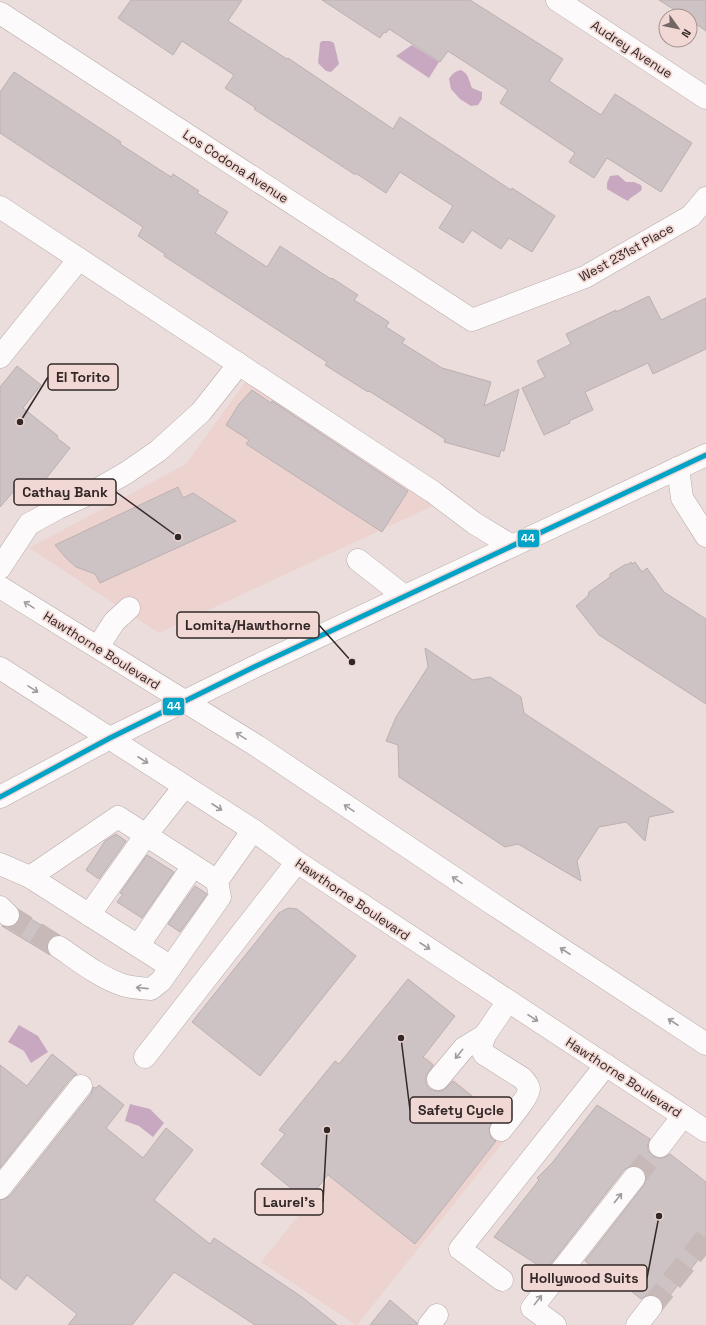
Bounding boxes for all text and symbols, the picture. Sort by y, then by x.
north arrow [658,8,698,48]
street label: Audrey Avenue [588,17,676,82]
text: N [679,27,694,40]
street label: Los Codona Avenue [180,126,292,207]
street label: West 231st Place [576,219,677,285]
callout: El Torito [48,364,118,390]
text: El Torito [56,368,110,386]
callout: Cathay Bank [14,479,116,505]
text: Cathay Bank [22,483,108,501]
line badge: 44 [517,529,540,548]
text: 44 [521,531,535,545]
one-way arrow [23,600,35,608]
street label: Hawthorne Boulevard [40,608,163,693]
callout: Lomita/Hawthorne [177,612,319,638]
text: Lomita/Hawthorne [185,616,311,634]
one-way arrow [27,685,38,693]
line badge: 44 [162,697,185,716]
text: 44 [167,699,181,713]
one-way arrow [235,732,247,740]
one-way arrow [137,756,149,764]
one-way arrow [211,804,223,812]
one-way arrow [344,804,355,812]
street label: Hawthorne Boulevard [292,855,413,944]
one-way arrow [451,876,463,884]
one-way arrow [419,942,430,950]
one-way arrow [559,947,570,955]
one-way arrow [136,985,149,992]
one-way arrow [527,1014,538,1022]
one-way arrow [668,1018,679,1027]
street label: Hawthorne Boulevard [563,1034,685,1121]
one-way arrow [454,1049,463,1059]
callout: Safety Cycle [410,1097,512,1123]
text: Safety Cycle [418,1101,504,1119]
callout: Laurel's [255,1189,323,1215]
text: Laurel's [263,1193,315,1211]
one-way arrow [614,1193,623,1204]
callout: Hollywood Suits [522,1265,647,1291]
text: Hollywood Suits [530,1269,638,1287]
one-way arrow [533,1295,542,1306]

